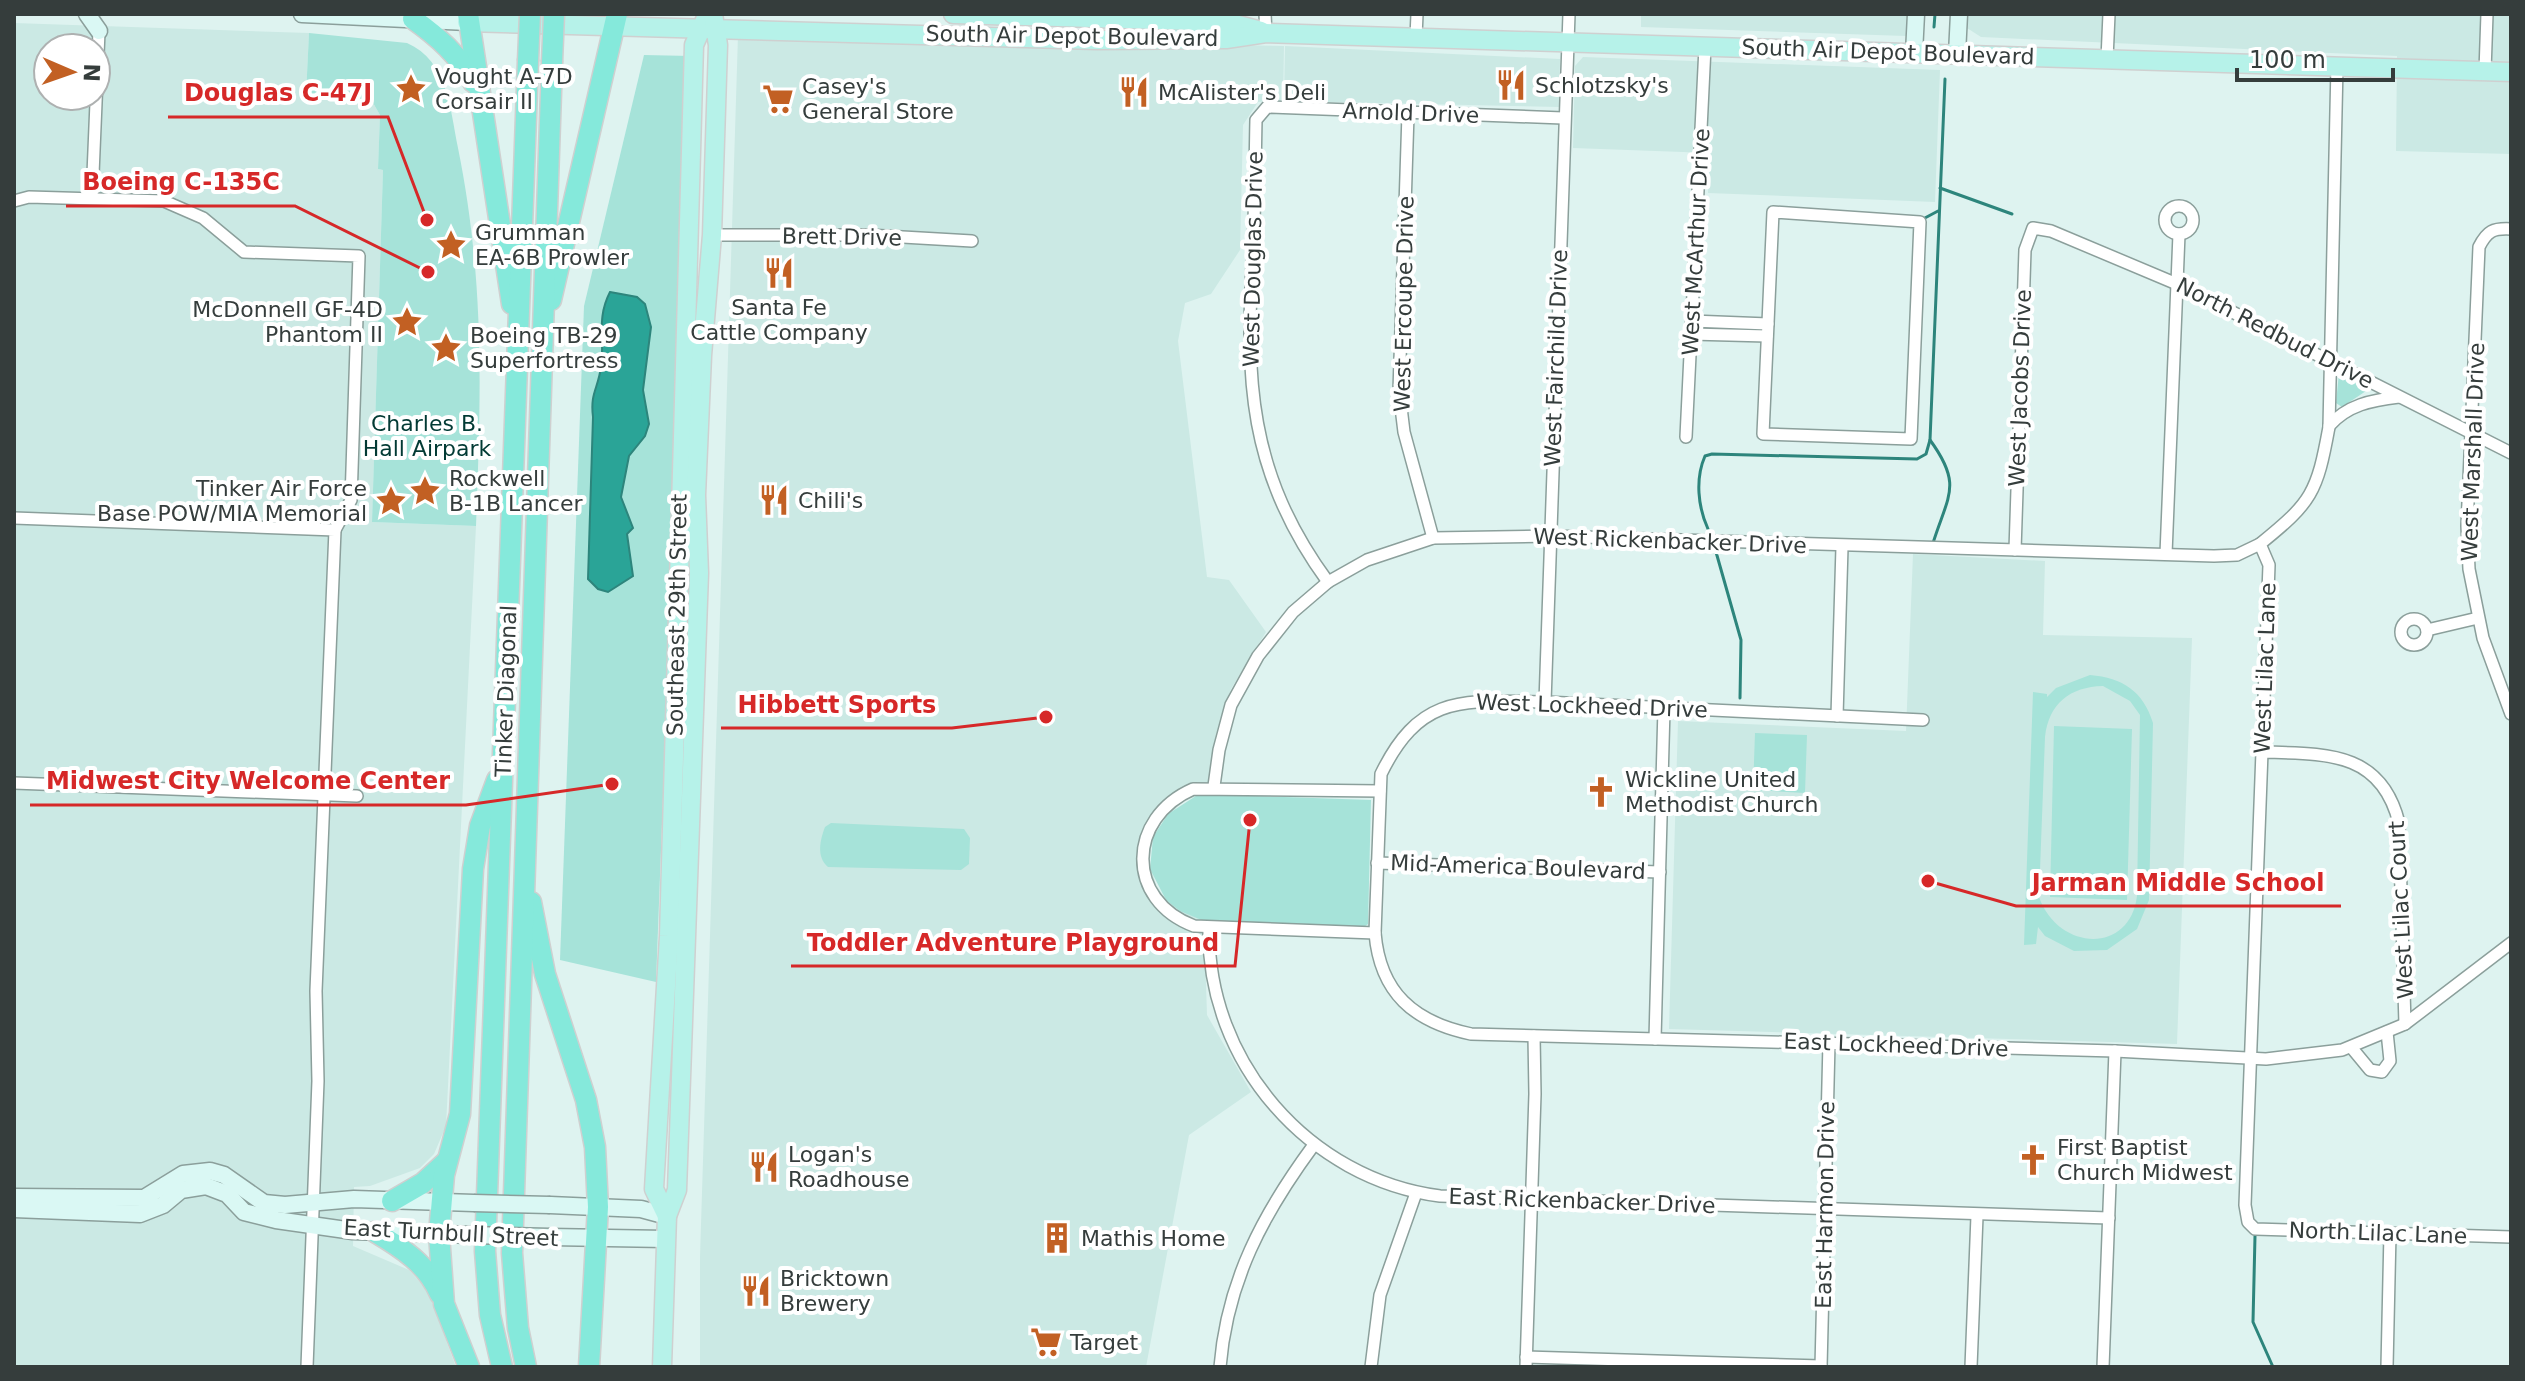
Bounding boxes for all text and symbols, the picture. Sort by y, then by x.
street label: South Air Depot Boulevard [925,21,1219,51]
north arrow [32,32,112,112]
scale bar [2237,32,2393,82]
street label: South Air Depot Boulevard [1741,34,2035,70]
text: 100 m [2249,46,2326,74]
text: N [79,63,104,82]
place label: Vought A-7D Corsair II [435,64,573,114]
restaurant icon: Schlotzsky's [1494,68,1528,102]
callout: Douglas C-47J [168,69,388,117]
place icon: Vought A-7D Corsair II [394,72,428,106]
place label: Schlotzsky's [1535,73,1669,98]
place label: Casey's General Store [802,74,954,124]
restaurant icon: McAlister's Deli [1117,75,1151,109]
text: Douglas C-47J [184,79,372,107]
place label: McAlister's Deli [1158,80,1326,105]
supermarket icon: Casey's General Store [761,82,795,116]
street label: Arnold Drive [1342,98,1480,128]
street label: West McArthur Drive [1678,128,1714,356]
street label: West Douglas Drive [1239,151,1267,367]
callout: Boeing C-135C [66,158,295,206]
text: Boeing C-135C [82,168,280,196]
street label: West Ercoupe Drive [1390,196,1418,412]
place label: Grumman EA-6B Prowler [475,220,630,270]
street label: Brett Drive [782,223,902,251]
place icon: Grumman EA-6B Prowler [434,228,468,262]
street label: West Fairchild Drive [1540,249,1572,467]
restaurant icon: Santa Fe Cattle Company [762,256,796,290]
street label: North Redbud Drive [2172,272,2378,394]
street label: West Jacobs Drive [2004,289,2036,487]
place label: Santa Fe Cattle Company [690,295,868,345]
place label: McDonnell GF-4D Phantom II [192,297,383,347]
place icon: McDonnell GF-4D Phantom II [390,305,424,339]
place label: Boeing TB-29 Superfortress [470,323,618,373]
place icon: Boeing TB-29 Superfortress [429,331,463,365]
street label: West Marshall Drive [2457,342,2489,562]
park label: Charles B. Hall Airpark [363,411,492,461]
place label: Rockwell B-1B Lancer [449,466,583,516]
place icon: Rockwell B-1B Lancer [408,474,442,508]
place label: Tinker Air Force Base POW/MIA Memorial [97,476,367,526]
restaurant icon: Chili's [757,483,791,517]
place icon: Tinker Air Force Base POW/MIA Memorial [374,484,408,518]
place label: Chili's [798,488,863,513]
street label: Southeast 29th Street [662,493,692,736]
street label: West Rickenbacker Drive [1533,524,1807,558]
street label: West Lilac Lane [2250,582,2280,754]
street label: Tinker Diagonal [490,605,521,778]
callout: Hibbett Sports [721,680,952,728]
street label: West Lockheed Drive [1476,689,1708,723]
text: Hibbett Sports [738,691,936,719]
callout: Midwest City Welcome Center [30,757,466,805]
text: Midwest City Welcome Center [46,767,450,795]
place label: Wickline United Methodist Church [1625,767,1819,817]
church icon: Wickline United Methodist Church [1584,775,1618,809]
street label: West Lilac Court [2384,820,2418,1000]
street label: Mid-America Boulevard [1390,850,1646,884]
callout: Jarman Middle School [2016,858,2341,906]
text: Jarman Middle School [2030,869,2324,897]
callout: Toddler Adventure Playground [791,918,1235,966]
text: Toddler Adventure Playground [807,929,1219,957]
street label: East Lockheed Drive [1783,1029,2009,1061]
street label: East Harmon Drive [1811,1101,1839,1309]
place label: First Baptist Church Midwest [2057,1135,2233,1185]
place label: Logan's Roadhouse [788,1142,910,1192]
church icon: First Baptist Church Midwest [2016,1143,2050,1177]
restaurant icon: Logan's Roadhouse [747,1150,781,1184]
street label: East Rickenbacker Drive [1448,1184,1716,1218]
street label: East Turnbull Street [343,1215,559,1251]
street label: North Lilac Lane [2288,1217,2468,1249]
building icon: Mathis Home [1040,1221,1074,1255]
place label: Mathis Home [1081,1226,1226,1251]
place label: Bricktown Brewery [780,1266,889,1316]
restaurant icon: Bricktown Brewery [739,1274,773,1308]
supermarket icon: Target [1029,1325,1063,1359]
place label: Target [1069,1330,1138,1355]

